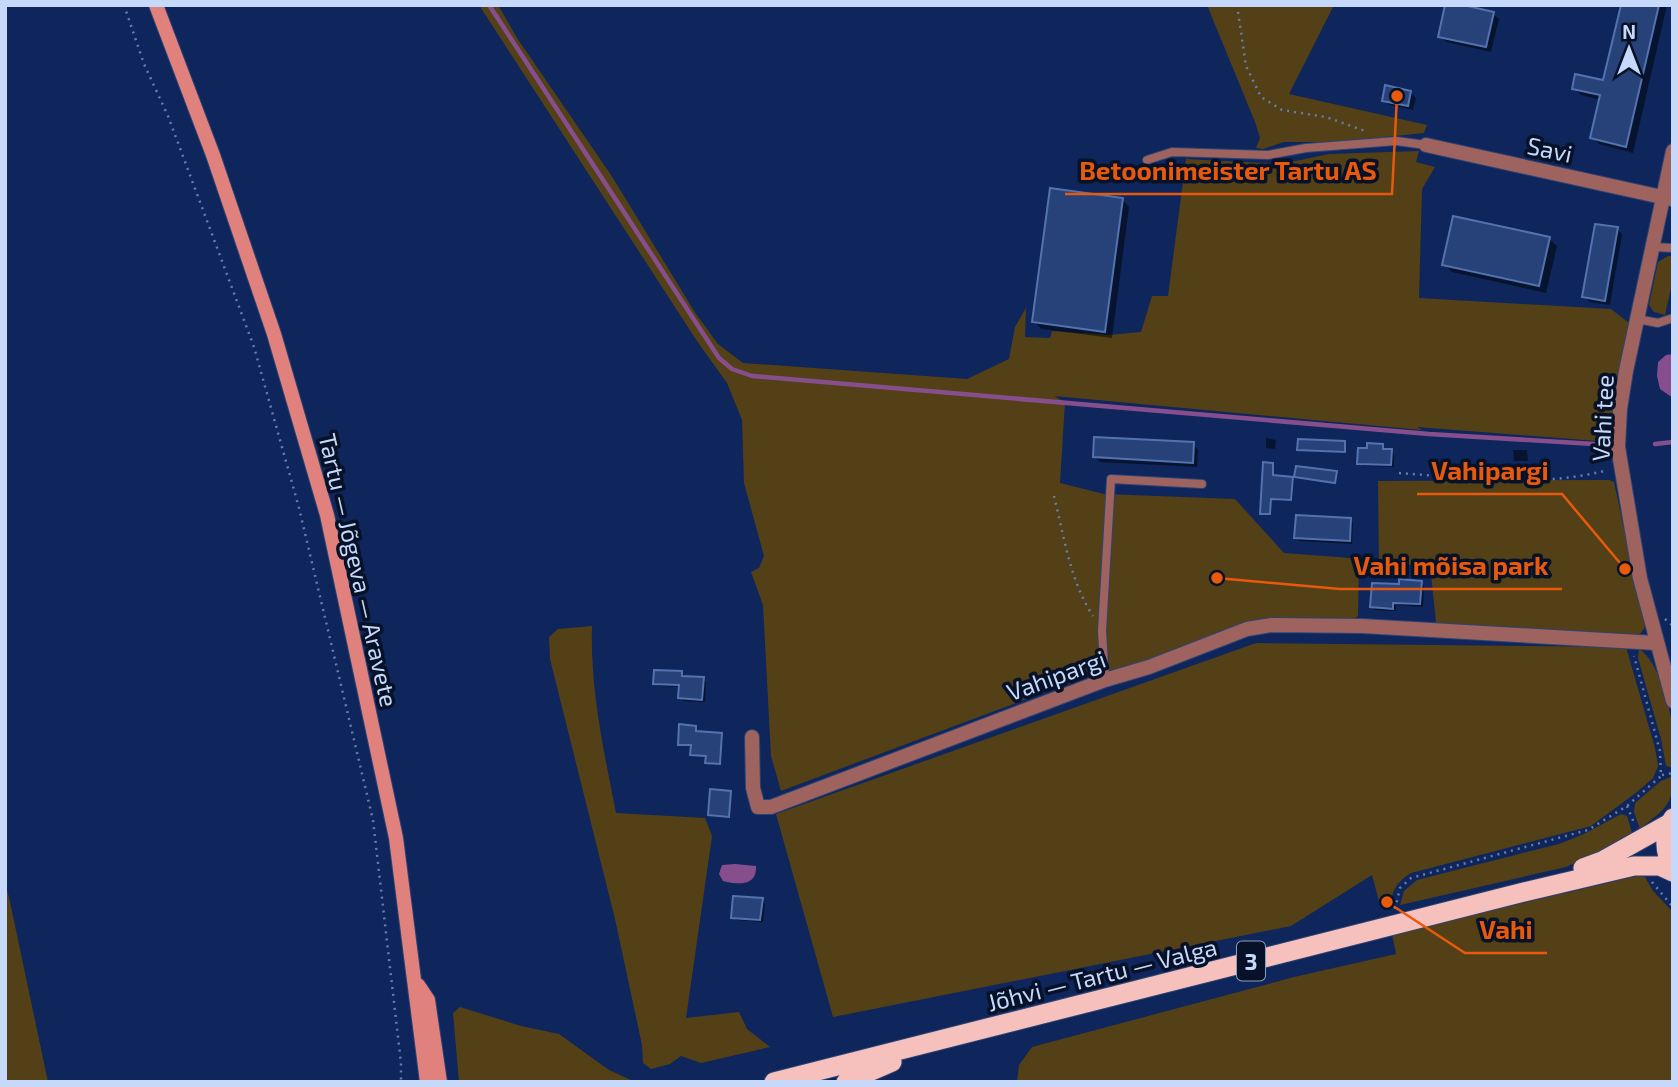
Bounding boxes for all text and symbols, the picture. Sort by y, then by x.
north arrow [1594,14,1664,84]
text: N [1622,20,1636,43]
street label: Savi [1525,130,1575,168]
callout: Betoonimeister Tartu AS [1065,147,1392,194]
text: Betoonimeister Tartu AS [1079,154,1377,185]
street label: Vahi tee [1585,374,1619,462]
street label: Tartu — Jõgeva — Aravete [313,431,405,709]
callout: Vahipargi [1417,447,1562,494]
text: Vahipargi [1431,454,1549,485]
callout: Vahi mõisa park [1340,542,1562,589]
text: Vahi mõisa park [1354,549,1549,580]
street label: Vahipargi [1003,644,1109,706]
callout: Vahi [1465,906,1547,953]
text: Vahi [1479,913,1533,944]
street label: Jõhvi — Tartu — Valga [984,931,1220,1017]
road number: 3 [1237,942,1265,980]

